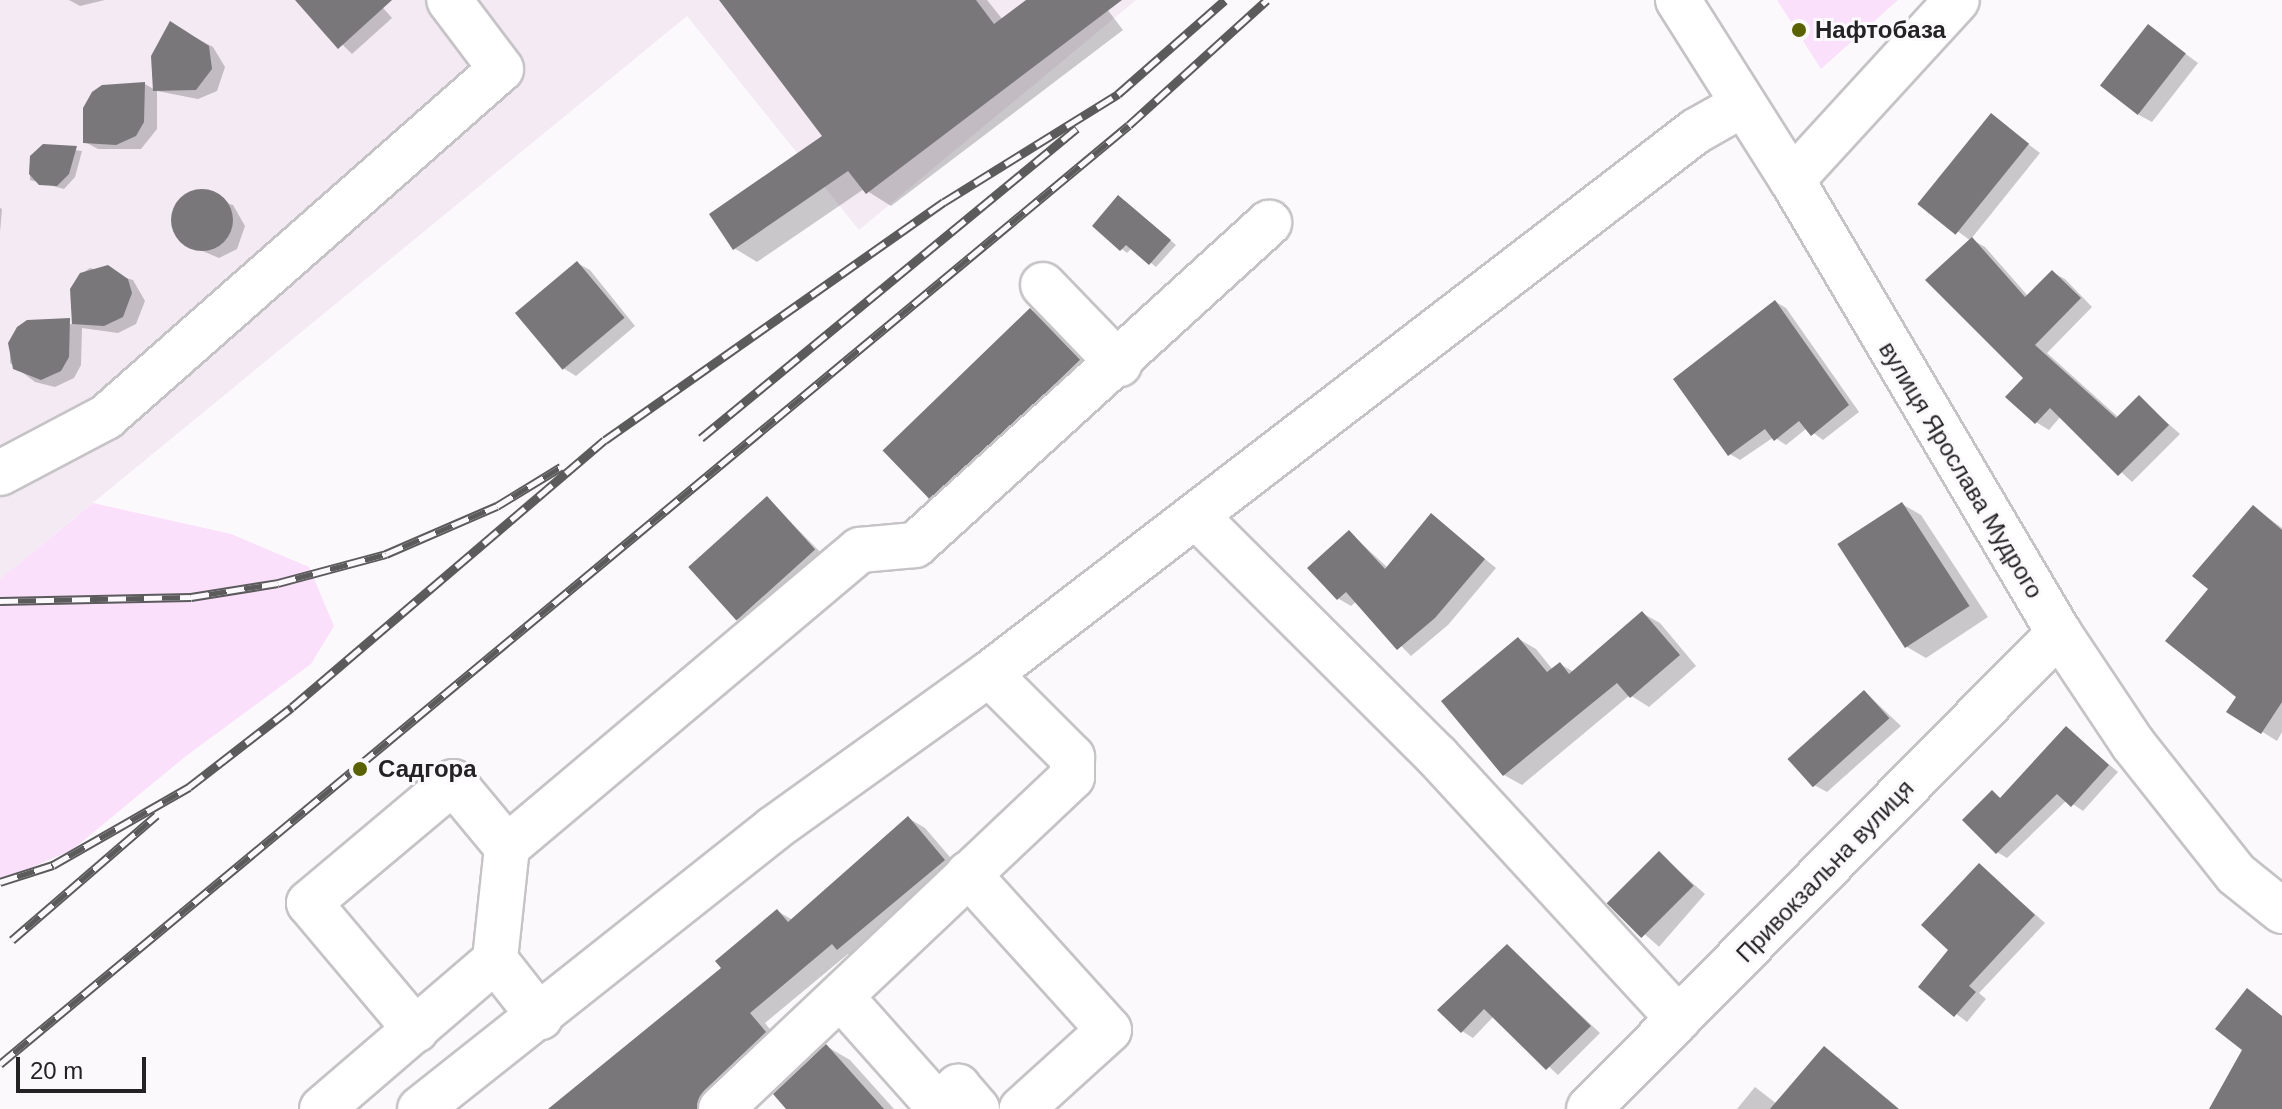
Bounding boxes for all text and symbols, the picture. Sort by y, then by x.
place label: Нафтобаза [1815,16,1946,44]
marker: Нафтобаза [1790,21,1808,39]
street label: вулиця Ярослава Мудрого [1873,337,2049,603]
place label: Садгора [378,755,477,783]
marker: Садгора [349,758,371,780]
street label: Привокзальна вулиця [1730,774,1920,968]
scale bar [20,1041,150,1091]
text: 20 m [30,1057,83,1084]

